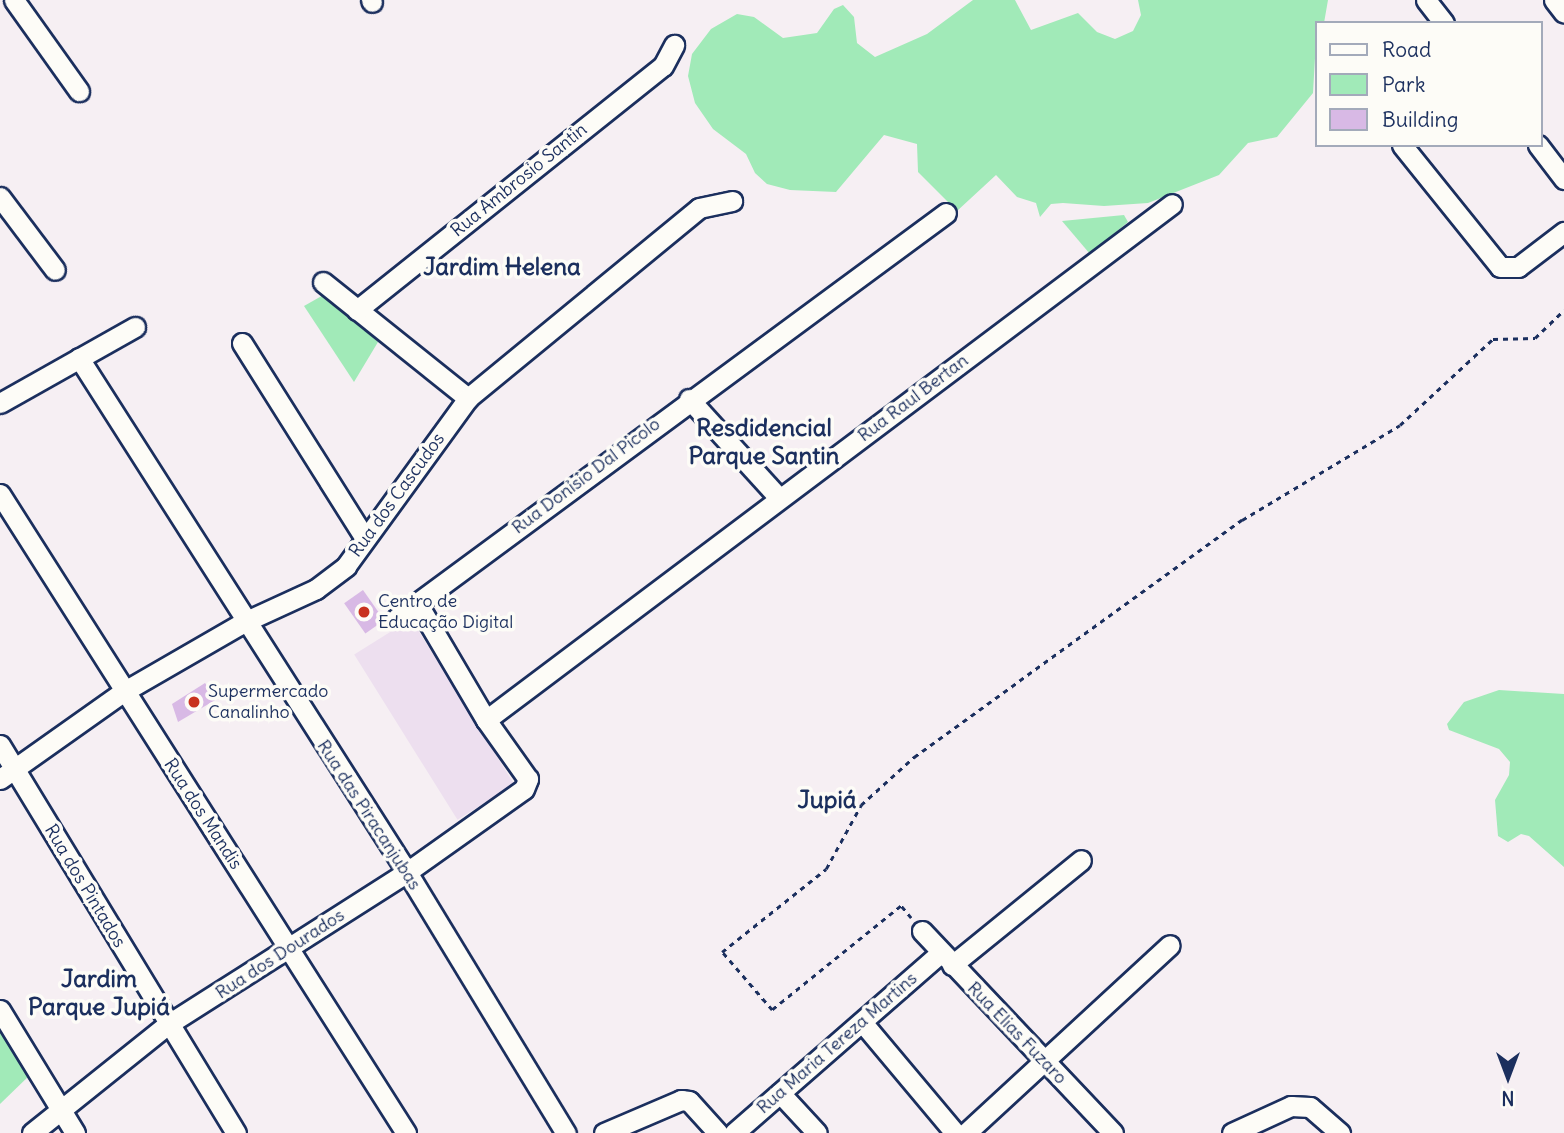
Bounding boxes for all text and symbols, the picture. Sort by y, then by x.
legend [1316,21,1543,147]
text: Road [1382,36,1431,63]
text: Park [1382,71,1425,98]
text: Building [1382,106,1458,133]
street label: Rua Ambrosio Santin [447,119,591,241]
district label: Jardim Helena [423,253,581,281]
street label: Rua Raul Bertan [854,350,972,446]
street label: Rua Donísio Dal Picolo [508,413,664,539]
district label: Resdidencial Parque Santin [689,414,839,470]
street label: Rua dos Cascudos [345,429,449,561]
place label: Centro de Educação Digital [378,591,513,634]
marker: Centro de Educação Digital [356,604,372,620]
place label: Supermercado Canalinho [208,681,328,724]
marker: Supermercado Canalinho [186,694,202,710]
street label: Rua das Piracanjubas [312,736,426,894]
street label: Rua dos Mandis [159,755,247,873]
district label: Jupiá [798,786,856,814]
street label: Rua dos Pintados [40,821,130,951]
street label: Rua dos Dourados [212,904,348,1004]
district label: Jardim Parque Jupiá [28,965,170,1021]
street label: Rua Maria Tereza Martins [752,968,922,1118]
street label: Rua Elias Fuzaro [963,977,1071,1089]
north arrow [1473,1042,1543,1112]
text: N [1501,1086,1515,1110]

